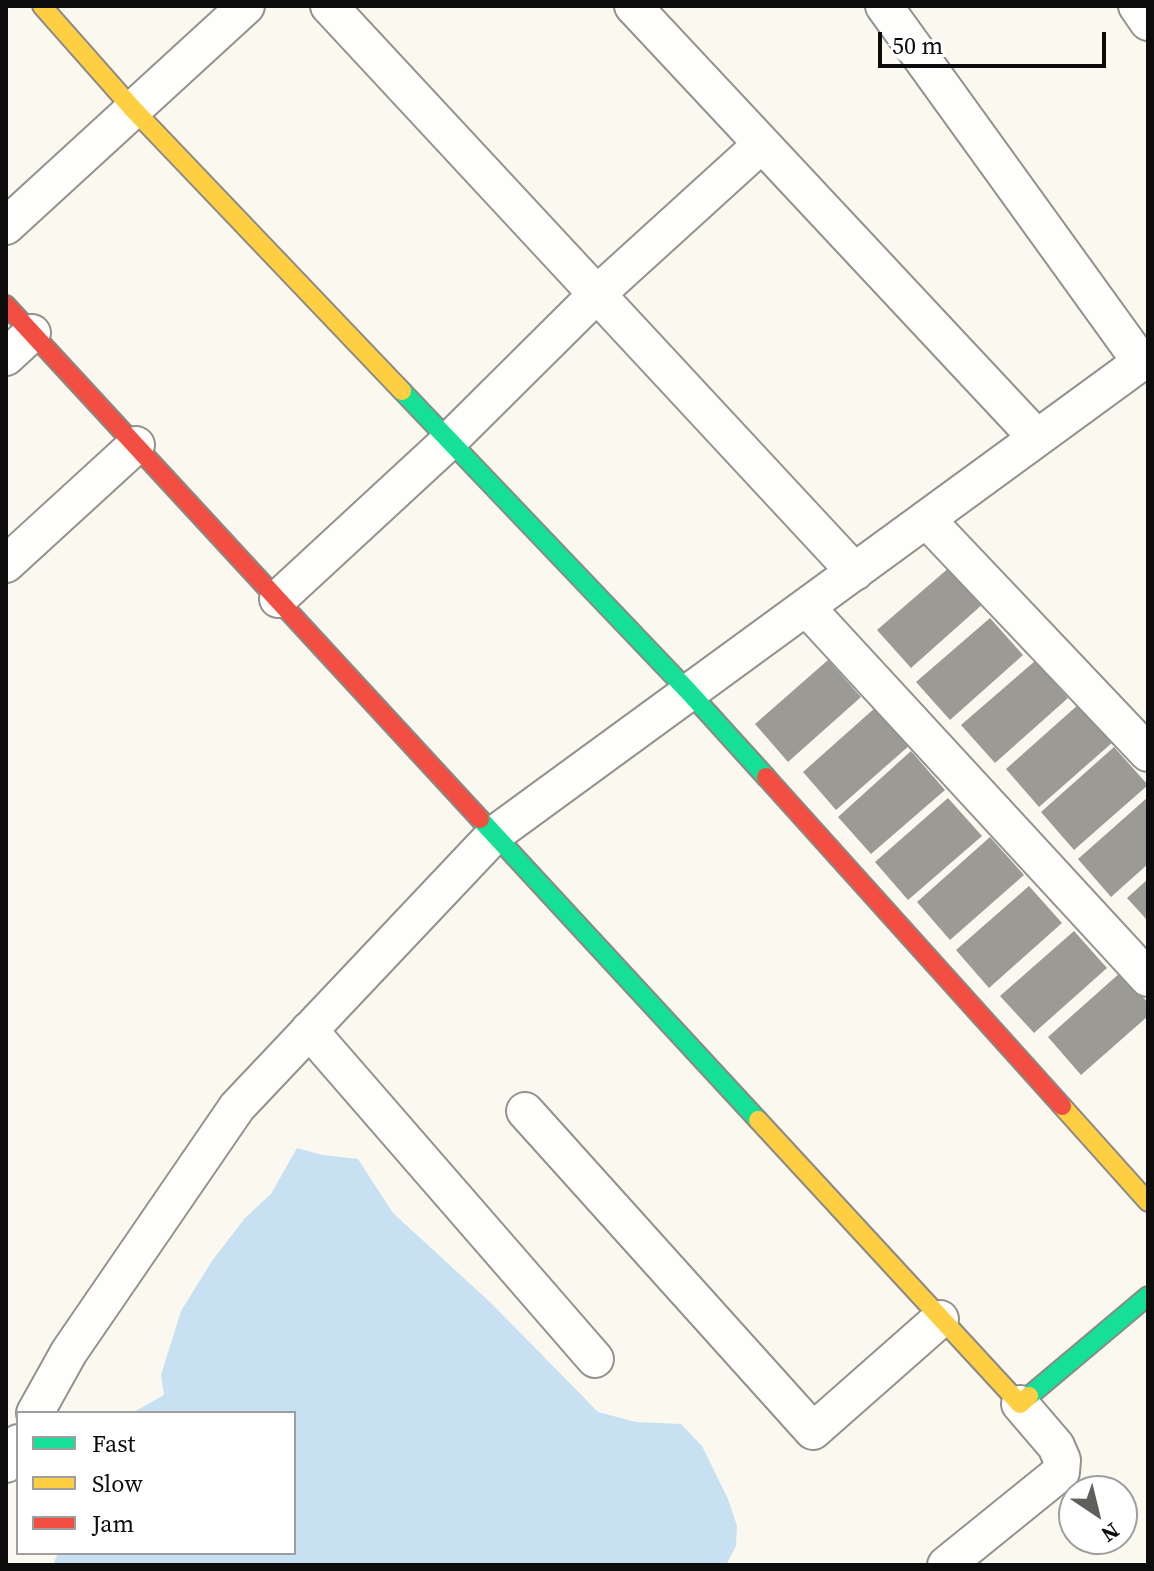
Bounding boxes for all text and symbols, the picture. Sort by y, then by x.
scale bar [882,16,1110,66]
text: 50 m [892,29,943,62]
legend [16,1411,296,1555]
text: Fast [92,1427,135,1460]
text: Slow [92,1467,143,1500]
north arrow [1058,1475,1138,1555]
text: Jam [92,1507,134,1540]
text: N [1095,1516,1126,1550]

